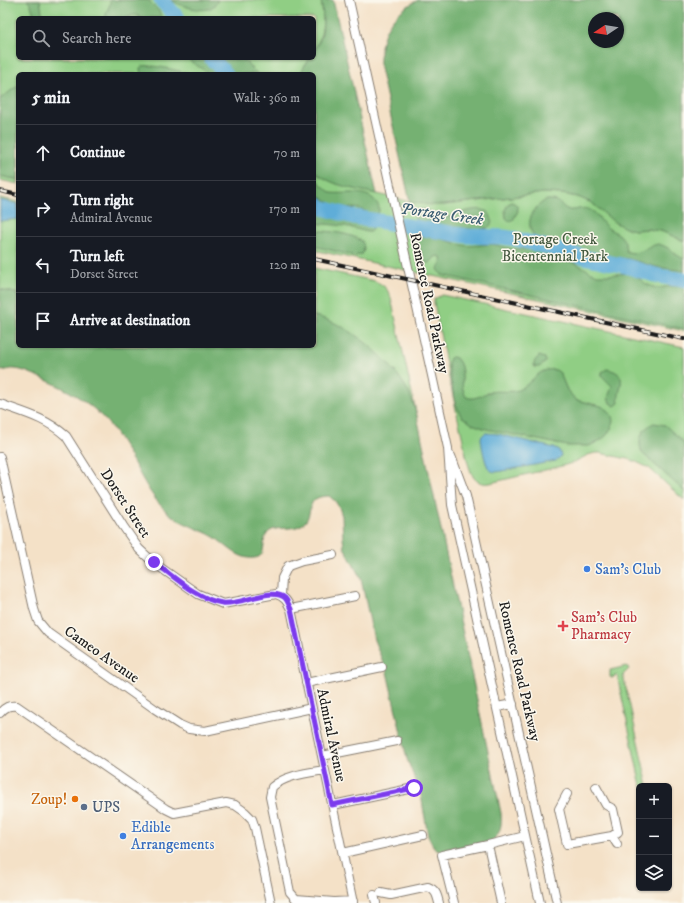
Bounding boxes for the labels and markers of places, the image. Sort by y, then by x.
place label: Sam's Club [595,560,661,579]
marker: Sam's Club [582,564,592,574]
place label: Sam's Club Pharmacy [571,608,637,644]
marker: Sam's Club Pharmacy [558,621,568,631]
place label: Zoup! [31,790,67,809]
marker: Zoup! [70,794,80,804]
place label: UPS [92,798,120,817]
marker: UPS [79,802,89,812]
place label: Edible Arrangements [131,818,214,854]
marker: Edible Arrangements [118,831,128,841]

